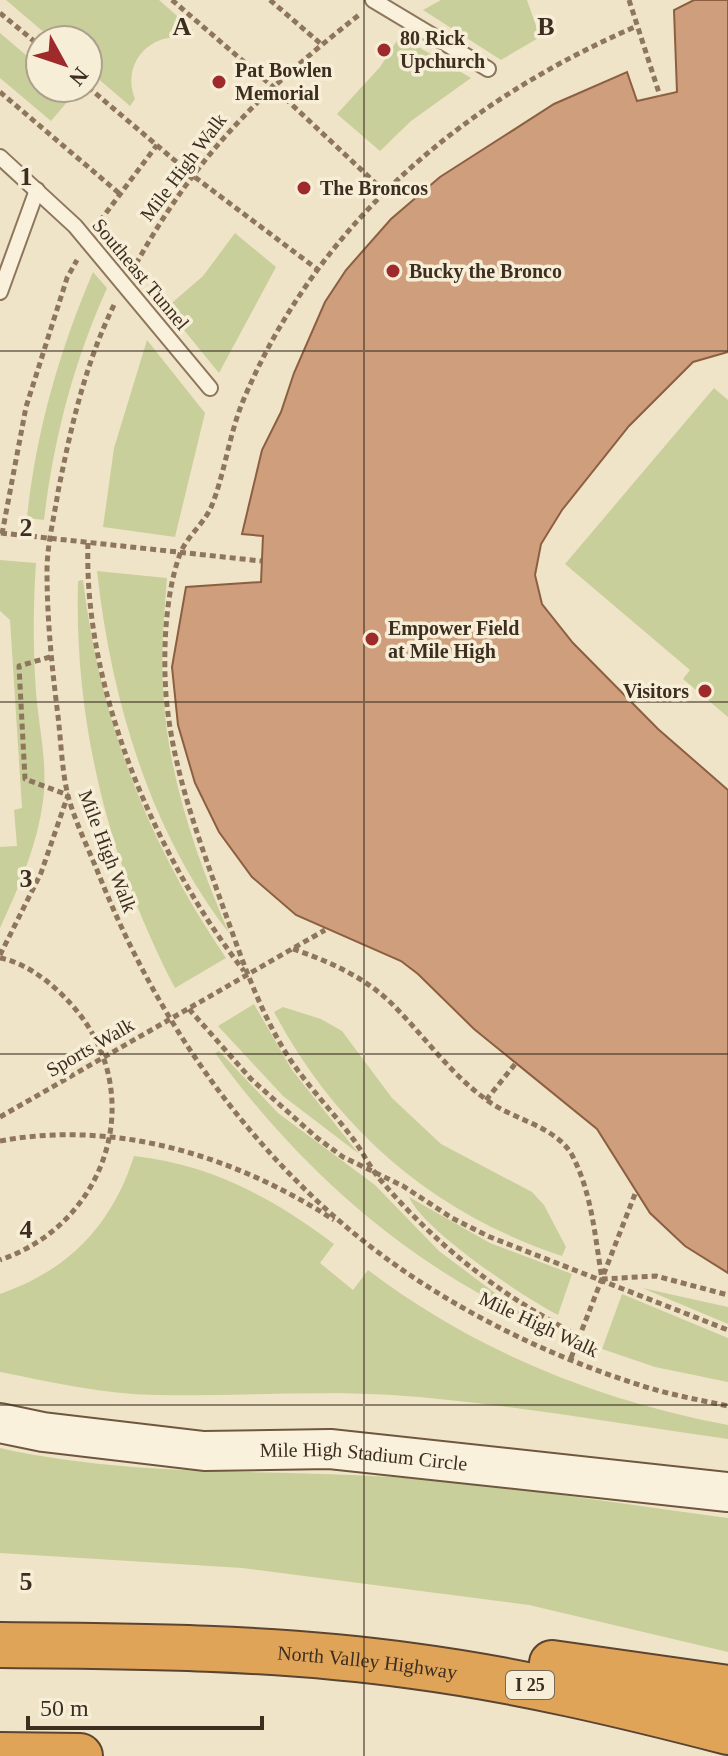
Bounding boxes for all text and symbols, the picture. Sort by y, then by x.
text: A [173,12,192,41]
text: B [537,12,555,41]
north arrow [24,24,104,104]
place label: 80 Rick Upchurch [400,27,485,73]
marker: 80 Rick Upchurch [375,41,393,59]
place label: Pat Bowlen Memorial [235,59,332,104]
text: N [64,62,94,91]
marker: Pat Bowlen Memorial [210,73,228,91]
street label: Mile High Walk [135,109,231,226]
text: 1 [20,162,33,191]
place label: The Broncos [320,177,428,199]
marker: The Broncos [295,179,313,197]
street label: Southeast Tunnel [88,214,194,334]
place label: Bucky the Bronco [409,260,562,283]
marker: Bucky the Bronco [384,262,402,280]
text: 2 [20,513,33,542]
place label: Empower Field at Mile High [388,617,519,663]
marker: Empower Field at Mile High [363,630,381,648]
place label: Visitors [623,680,689,702]
marker: Visitors [696,682,714,700]
street label: Mile High Walk [74,787,141,916]
text: 3 [20,864,33,893]
street label: Sports Walk [42,1013,138,1082]
text: 4 [20,1215,33,1244]
street label: Mile High Walk [475,1287,602,1362]
street label: Mile High Stadium Circle [260,1438,469,1475]
text: 5 [20,1567,33,1596]
street label: North Valley Highway [277,1641,459,1684]
road number: I 25 [506,1671,554,1699]
scale bar [28,1680,262,1730]
text: 50 m [40,1695,89,1721]

